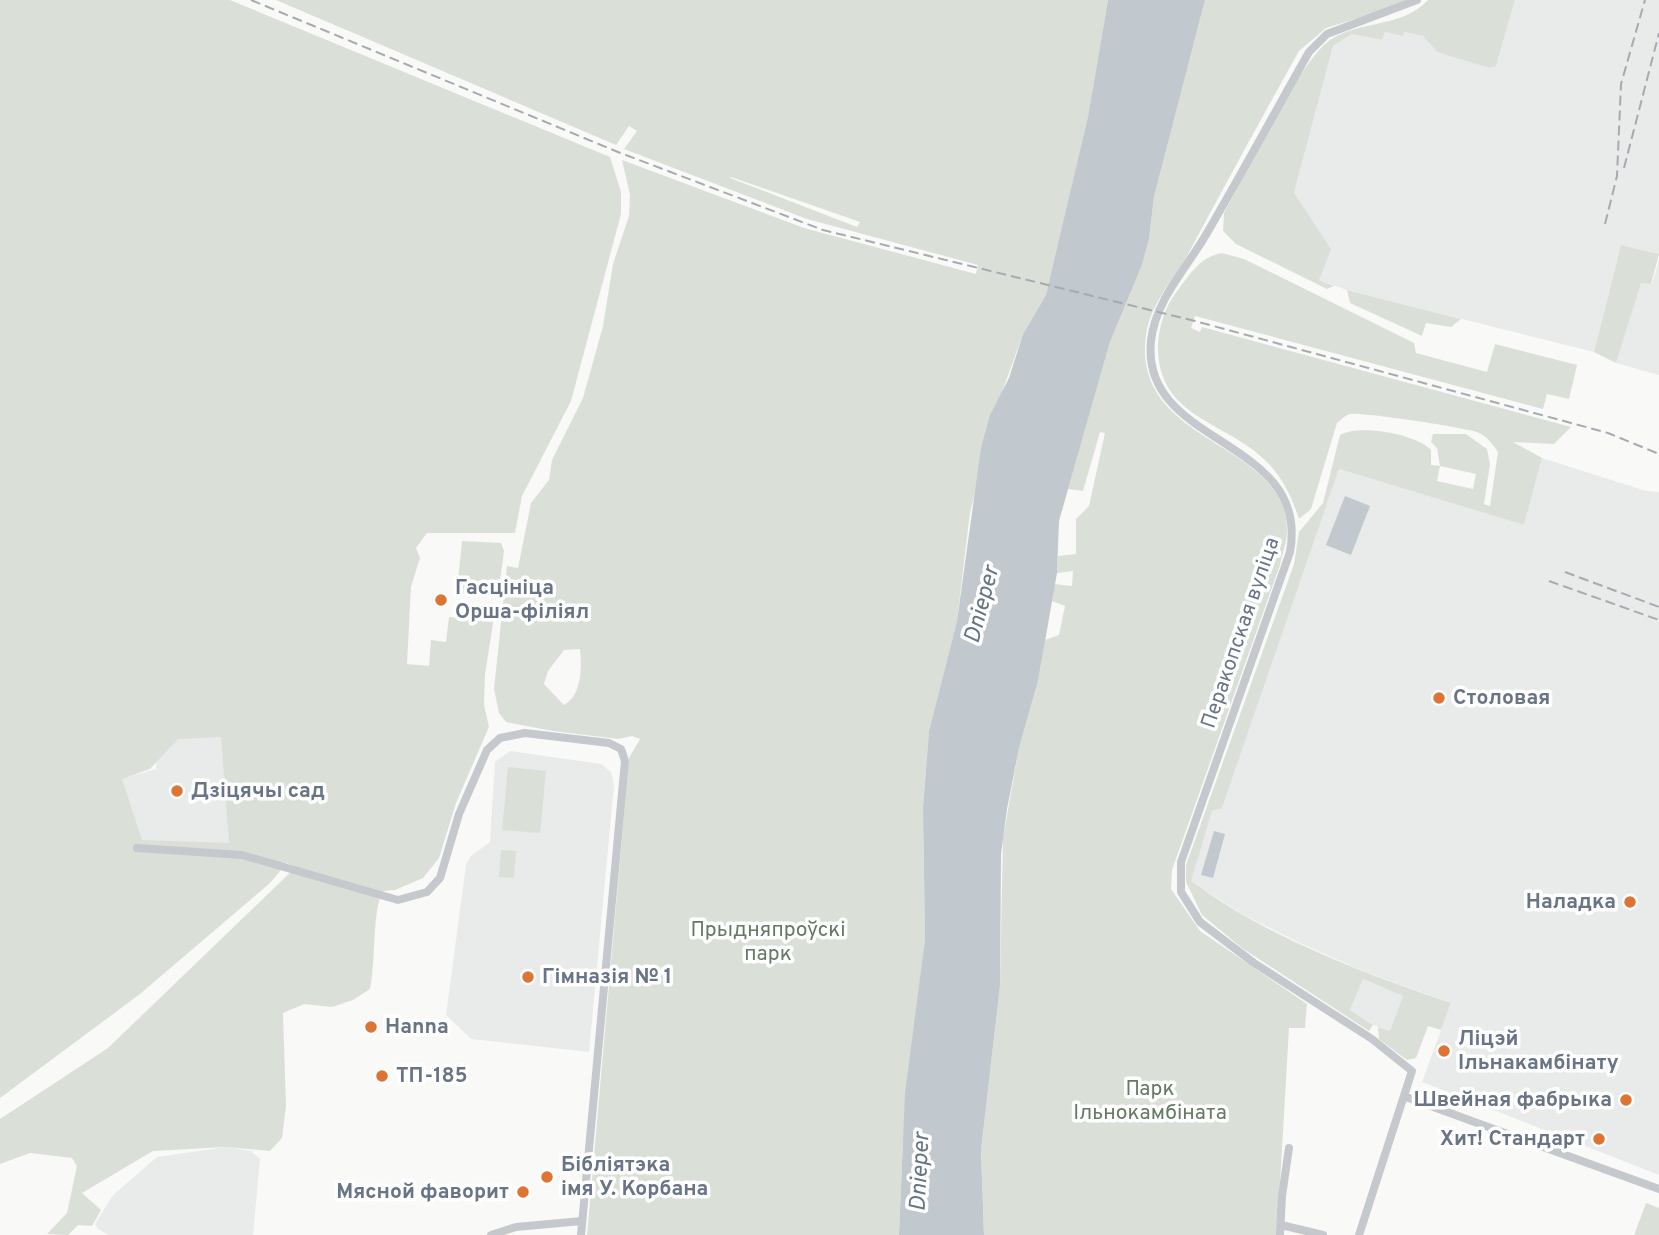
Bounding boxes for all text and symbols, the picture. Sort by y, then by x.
street label: Перакопская вуліца [1196,534,1286,732]
water label: Dnieper [959,561,1008,647]
place label: Гасцініца Орша-філіял [455,575,589,626]
marker: Гасцініца Орша-філіял [433,592,449,608]
place label: Столовая [1453,685,1550,712]
marker: Столовая [1431,690,1447,706]
place label: Дзіцячы сад [191,778,325,805]
marker: Дзіцячы сад [169,783,185,799]
place label: Наладка [1526,889,1616,916]
marker: Наладка [1622,894,1638,910]
park label: Прыдняпроўскі парк [690,917,846,968]
place label: Гімназія № 1 [542,964,672,991]
marker: Гімназія № 1 [520,969,536,985]
place label: Hanna [385,1014,449,1041]
marker: Hanna [363,1019,379,1035]
place label: Ліцэй Ільнакамбінату [1458,1026,1619,1077]
marker: Ліцэй Ільнакамбінату [1436,1043,1452,1059]
place label: ТП-185 [396,1063,468,1090]
marker: ТП-185 [374,1068,390,1084]
park label: Парк Ільнокамбіната [1073,1076,1227,1127]
place label: Швейная фабрыка [1413,1087,1612,1114]
marker: Швейная фабрыка [1618,1092,1634,1108]
place label: Хит! Стандарт [1440,1126,1585,1153]
water label: Dnieper [904,1130,938,1212]
marker: Хит! Стандарт [1591,1131,1607,1147]
place label: Бібліятэка імя У. Корбана [561,1152,708,1203]
marker: Бібліятэка імя У. Корбана [539,1169,555,1185]
place label: Мясной фаворит [336,1179,509,1206]
marker: Мясной фаворит [515,1184,531,1200]

